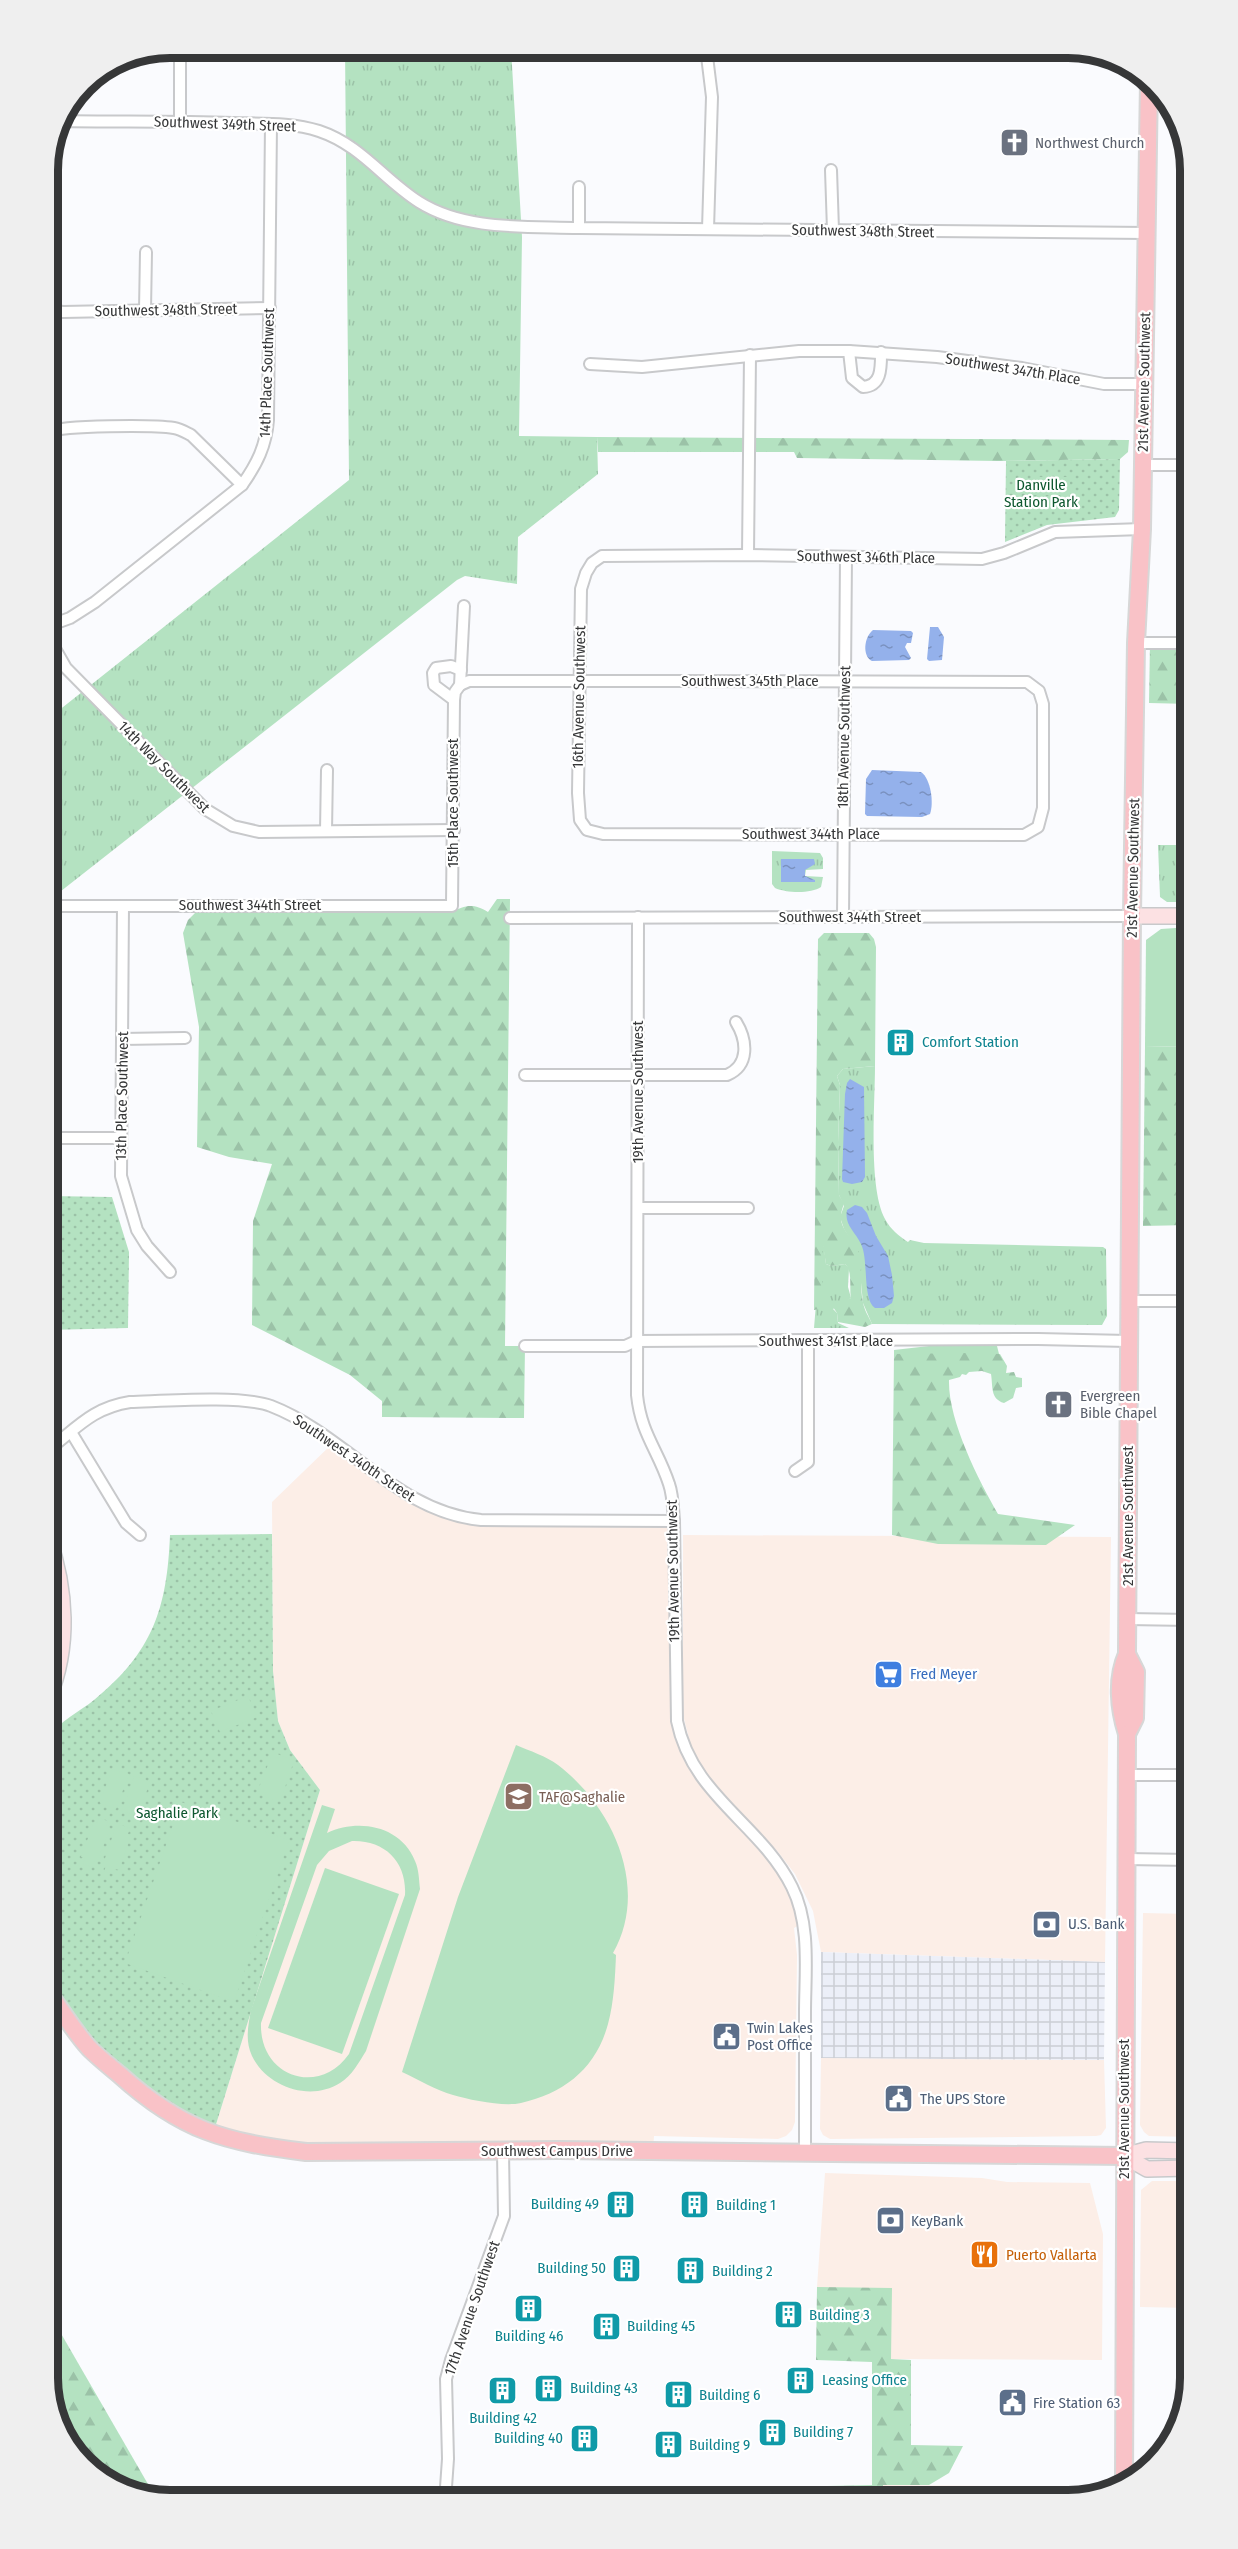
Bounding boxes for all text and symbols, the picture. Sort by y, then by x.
street label: Southwest 349th Street [154,113,296,135]
church icon: Northwest Church [998,127,1030,159]
place label: Northwest Church [1035,134,1144,152]
street label: Southwest 348th Street [791,221,935,241]
street label: Southwest 348th Street [94,300,238,320]
street label: 14th Place Southwest [256,308,278,438]
street label: 21st Avenue Southwest [1134,312,1154,452]
street label: Southwest 347th Place [944,349,1082,389]
park label: Danville Station Park [1004,476,1078,511]
street label: Southwest 346th Place [797,547,935,567]
street label: 16th Avenue Southwest [569,625,589,769]
street label: 18th Avenue Southwest [834,665,854,809]
street label: Southwest 345th Place [681,672,819,690]
street label: 14th Way Southwest [114,717,214,817]
street label: 15th Place Southwest [444,738,462,868]
street label: 21st Avenue Southwest [1123,798,1143,938]
street label: Southwest 344th Place [742,825,880,843]
street label: Southwest 344th Street [179,896,321,914]
street label: Southwest 344th Street [779,908,921,926]
street label: 19th Avenue Southwest [629,1021,647,1163]
building icon: Comfort Station [885,1026,917,1058]
street label: 13th Place Southwest [112,1031,132,1161]
place label: Comfort Station [922,1033,1019,1051]
street label: Southwest 341st Place [759,1332,893,1350]
place label: Evergreen Bible Chapel [1080,1387,1157,1422]
church icon: Evergreen Bible Chapel [1043,1389,1075,1421]
street label: Southwest 340th Street [290,1411,418,1506]
street label: 21st Avenue Southwest [1119,1446,1137,1586]
street label: 19th Avenue Southwest [663,1499,683,1642]
supermarket icon: Fred Meyer [873,1658,905,1690]
place label: Fred Meyer [910,1665,978,1683]
school or university icon: TAF@Saghalie [502,1781,534,1813]
place label: TAF@Saghalie [539,1788,625,1806]
park label: Saghalie Park [136,1804,218,1822]
bank icon: U.S. Bank [1031,1908,1063,1940]
place label: U.S. Bank [1068,1915,1124,1933]
place label: Twin Lakes Post Office [747,2019,813,2054]
public building icon: Twin Lakes Post Office [710,2021,742,2053]
street label: 21st Avenue Southwest [1115,2039,1133,2179]
public building icon: The UPS Store [883,2083,915,2115]
place label: The UPS Store [920,2090,1005,2108]
street label: Southwest Campus Drive [481,2142,633,2160]
building icon: Building 49 [604,2188,636,2220]
building icon: Building 1 [679,2189,711,2221]
place label: Building 49 [531,2195,599,2213]
place label: Building 1 [716,2196,776,2214]
bank icon: KeyBank [874,2205,906,2237]
place label: KeyBank [911,2212,963,2230]
street label: 17th Avenue Southwest [440,2238,504,2378]
restaurant icon: Puerto Vallarta [969,2239,1001,2271]
place label: Puerto Vallarta [1006,2246,1097,2264]
building icon: Building 50 [611,2252,643,2284]
building icon: Building 2 [675,2255,707,2287]
place label: Building 50 [537,2259,606,2277]
place label: Building 2 [712,2262,773,2280]
building icon: Building 46 [513,2293,545,2325]
building icon: Building 3 [772,2299,804,2331]
place label: Building 3 [809,2306,870,2324]
building icon: Building 45 [590,2310,622,2342]
place label: Building 45 [627,2317,695,2335]
place label: Building 46 [495,2327,563,2345]
building icon: Leasing Office [785,2364,817,2396]
place label: Leasing Office [822,2371,907,2389]
building icon: Building 43 [533,2372,565,2404]
building icon: Building 42 [487,2375,519,2407]
place label: Building 43 [570,2379,638,2397]
building icon: Building 6 [662,2379,694,2411]
place label: Building 6 [699,2386,760,2404]
public building icon: Fire Station 63 [996,2387,1028,2419]
place label: Fire Station 63 [1033,2394,1121,2412]
place label: Building 42 [469,2409,537,2427]
building icon: Building 7 [756,2416,788,2448]
building icon: Building 40 [568,2422,600,2454]
place label: Building 7 [793,2423,853,2441]
place label: Building 40 [494,2429,563,2447]
building icon: Building 9 [652,2429,684,2461]
place label: Building 9 [689,2436,750,2454]

